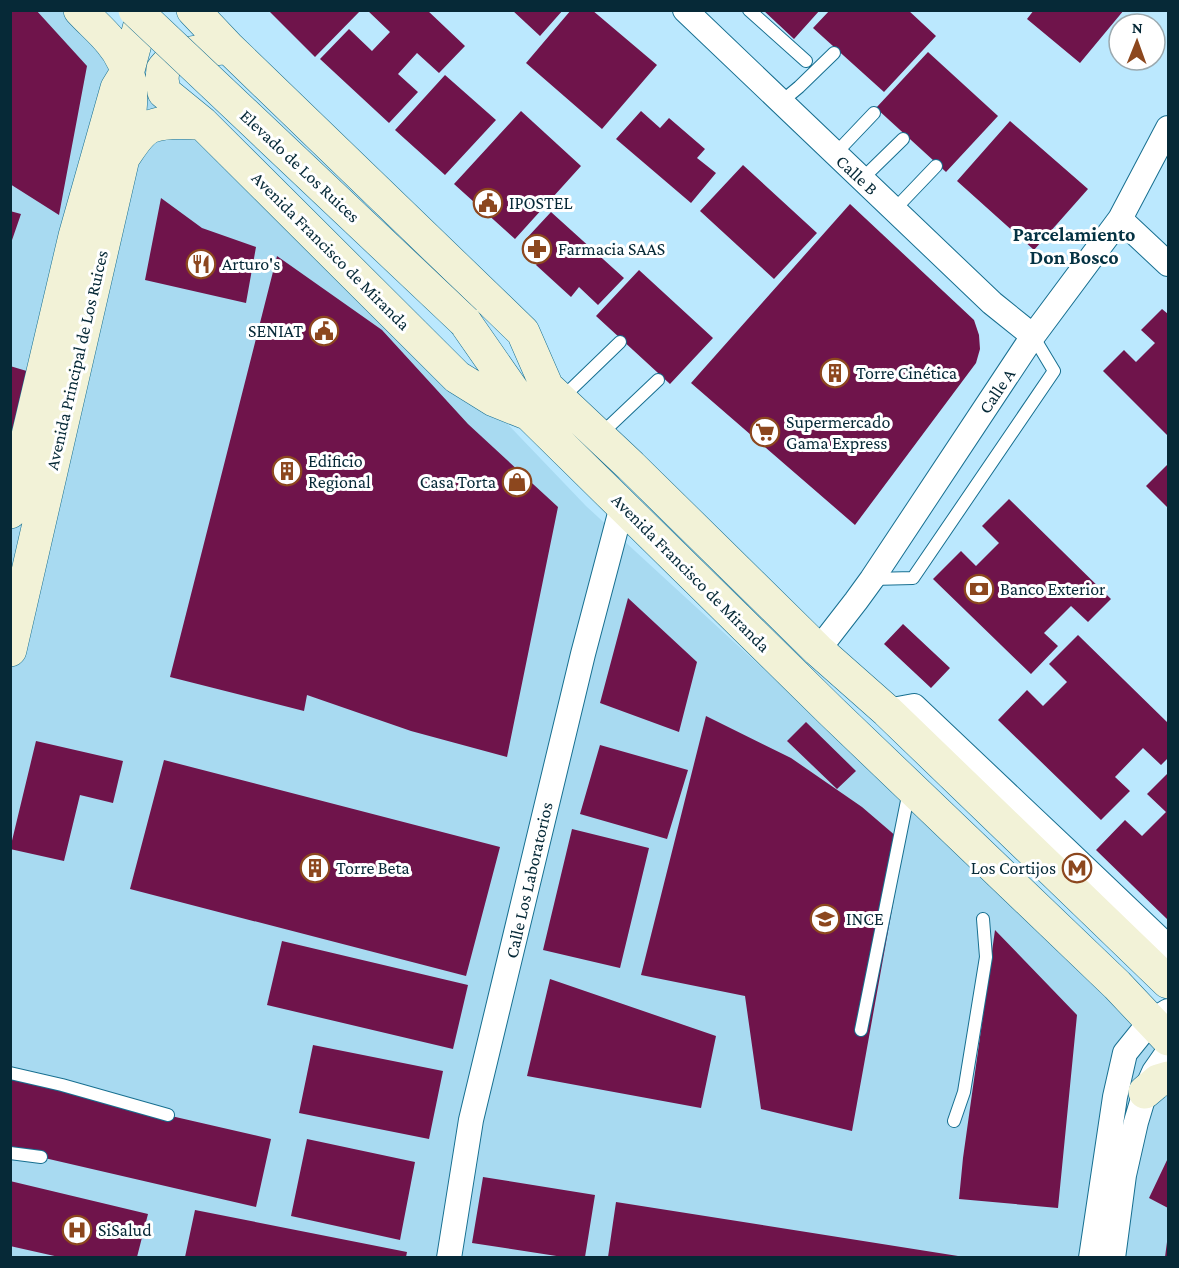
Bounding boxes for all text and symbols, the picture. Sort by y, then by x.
north arrow [1107,12,1167,72]
text: N [1132,19,1143,36]
street label: Elevado de Los Ruices [236,105,364,227]
street label: Calle B [832,151,882,199]
street label: Avenida Francisco de Miranda [248,168,414,334]
public building icon: IPOSTEL [472,187,504,219]
place label: IPOSTEL [509,193,572,213]
district label: Parcelamiento Don Bosco [1013,223,1135,268]
pharmacy icon: Farmacia SAAS [521,233,553,265]
place label: Farmacia SAAS [558,239,665,259]
street label: Avenida Principal de Los Ruices [42,248,112,472]
restaurant icon: Arturo's [185,248,217,280]
place label: Arturo's [222,254,280,274]
public building icon: SENIAT [308,315,340,347]
place label: SENIAT [248,321,303,341]
building icon: Torre Cinética [819,357,851,389]
place label: Torre Cinética [856,363,957,383]
street label: Calle A [975,364,1020,417]
place label: Supermercado Gama Express [786,412,890,453]
supermarket icon: Supermercado Gama Express [749,416,781,448]
place label: Edificio Regional [308,451,371,492]
building icon: Edificio Regional [271,455,303,487]
shop icon: Casa Torta [501,466,533,498]
place label: Casa Torta [420,472,496,492]
street label: Avenida Francisco de Miranda [608,490,774,656]
bank icon: Banco Exterior [963,573,995,605]
place label: Banco Exterior [1000,579,1106,599]
street label: Calle Los Laboratorios [501,800,557,960]
building icon: Torre Beta [299,852,331,884]
metro station icon: Los Cortijos [1061,852,1093,884]
place label: Torre Beta [336,858,410,878]
place label: Los Cortijos [971,858,1056,879]
school or university icon: INCE [809,903,841,935]
place label: INCE [846,909,884,929]
hospital icon: SiSalud [61,1214,93,1246]
place label: SiSalud [98,1220,152,1240]

